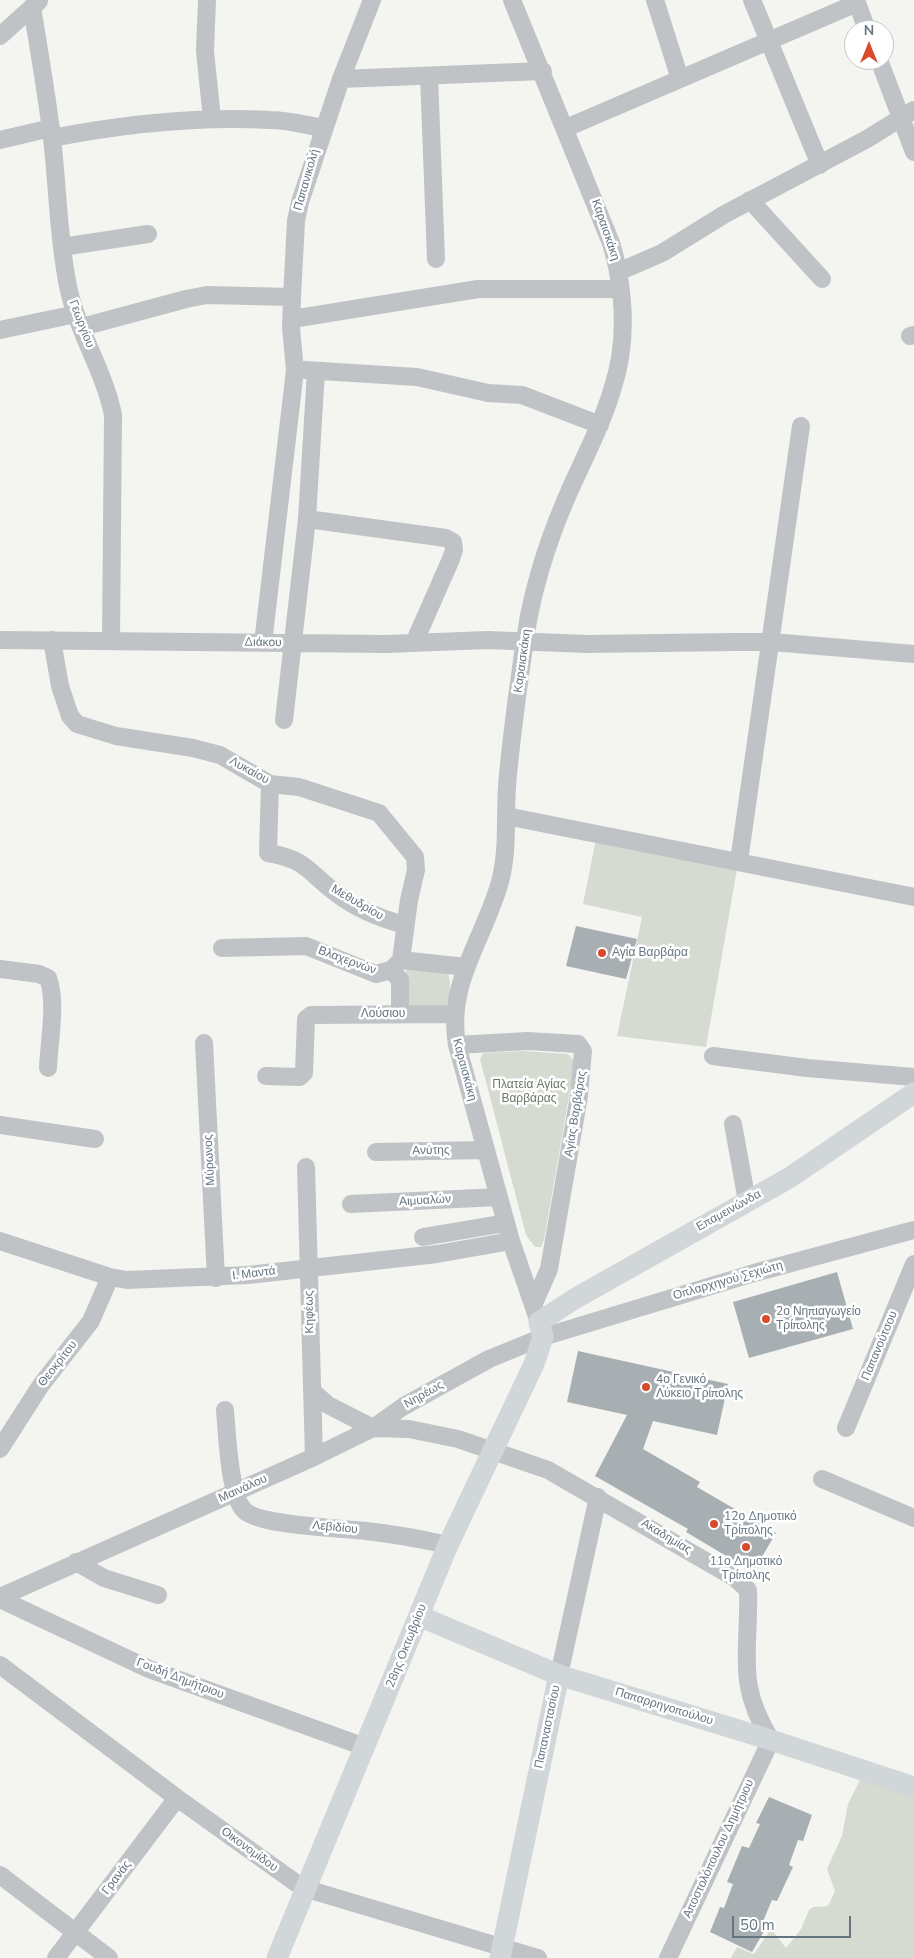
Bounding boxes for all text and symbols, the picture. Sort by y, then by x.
north arrow [844,20,894,70]
text: N [864,21,874,40]
street label: Παπανικολή [291,148,323,212]
street label: Καραισκάκη [588,197,622,263]
street label: Γεωργίου [65,298,97,350]
street label: Καραισκάκη [511,628,535,694]
street label: Διάκου [244,635,282,651]
street label: Λυκαίου [227,754,271,788]
street label: Μεθυδρίου [328,882,386,924]
street label: Βλαχερνών [316,944,378,978]
place label: Αγία Βαρβάρα [612,946,688,960]
marker: Αγία Βαρβάρα [596,947,608,959]
street label: Λούσιου [361,1007,405,1021]
street label: Καραισκάκη [449,1037,479,1103]
street label: Αγίας Βαρβάρας [562,1070,590,1158]
park label: Πλατεία Αγίας Βαρβάρας [492,1078,566,1106]
street label: Μύρωνος [201,1134,219,1186]
street label: Ανύτης [412,1143,450,1159]
street label: Επαμεινώνδα [694,1187,764,1235]
street label: Αιμυαλών [399,1192,451,1210]
street label: Οπλαρχηγού Σεχιώτη [672,1258,784,1304]
street label: Ι. Μαντά [231,1264,277,1284]
street label: Κηφέως [302,1290,318,1334]
place label: 2ο Νηπιαγωγείο Τρίπολης [776,1305,861,1333]
street label: Παπανούτσου [859,1309,901,1383]
marker: 2ο Νηπιαγωγείο Τρίπολης [760,1313,772,1325]
street label: Θεοκρίτου [36,1338,80,1390]
place label: 4ο Γενικό Λύκειο Τρίπολης [656,1373,743,1401]
street label: Νηρέως [402,1378,446,1412]
marker: 4ο Γενικό Λύκειο Τρίπολης [640,1381,652,1393]
street label: Μαινάλου [217,1472,269,1506]
place label: 12ο Δημοτικό Τρίπολης [724,1510,797,1538]
street label: Ακαδημίας [638,1516,694,1558]
street label: Λεβιδίου [312,1518,358,1538]
marker: 12ο Δημοτικό Τρίπολης [708,1518,720,1530]
marker: 11ο Δημοτικό Τρίπολης [740,1541,752,1553]
place label: 11ο Δημοτικό Τρίπολης [710,1555,782,1583]
street label: 28ης Οκτωβρίου [384,1602,430,1690]
street label: Γουδή Δημήτριου [134,1656,226,1702]
street label: Παπαναστασίου [532,1684,564,1770]
street label: Παπαρρηγοπούλου [613,1685,715,1729]
street label: Αποστολόπουλου Δημήτριου [680,1777,758,1921]
street label: Οικονομίδου [218,1825,280,1875]
street label: Γρανάς [99,1858,135,1898]
scale bar [734,1906,853,1938]
text: 50 m [740,1915,775,1935]

